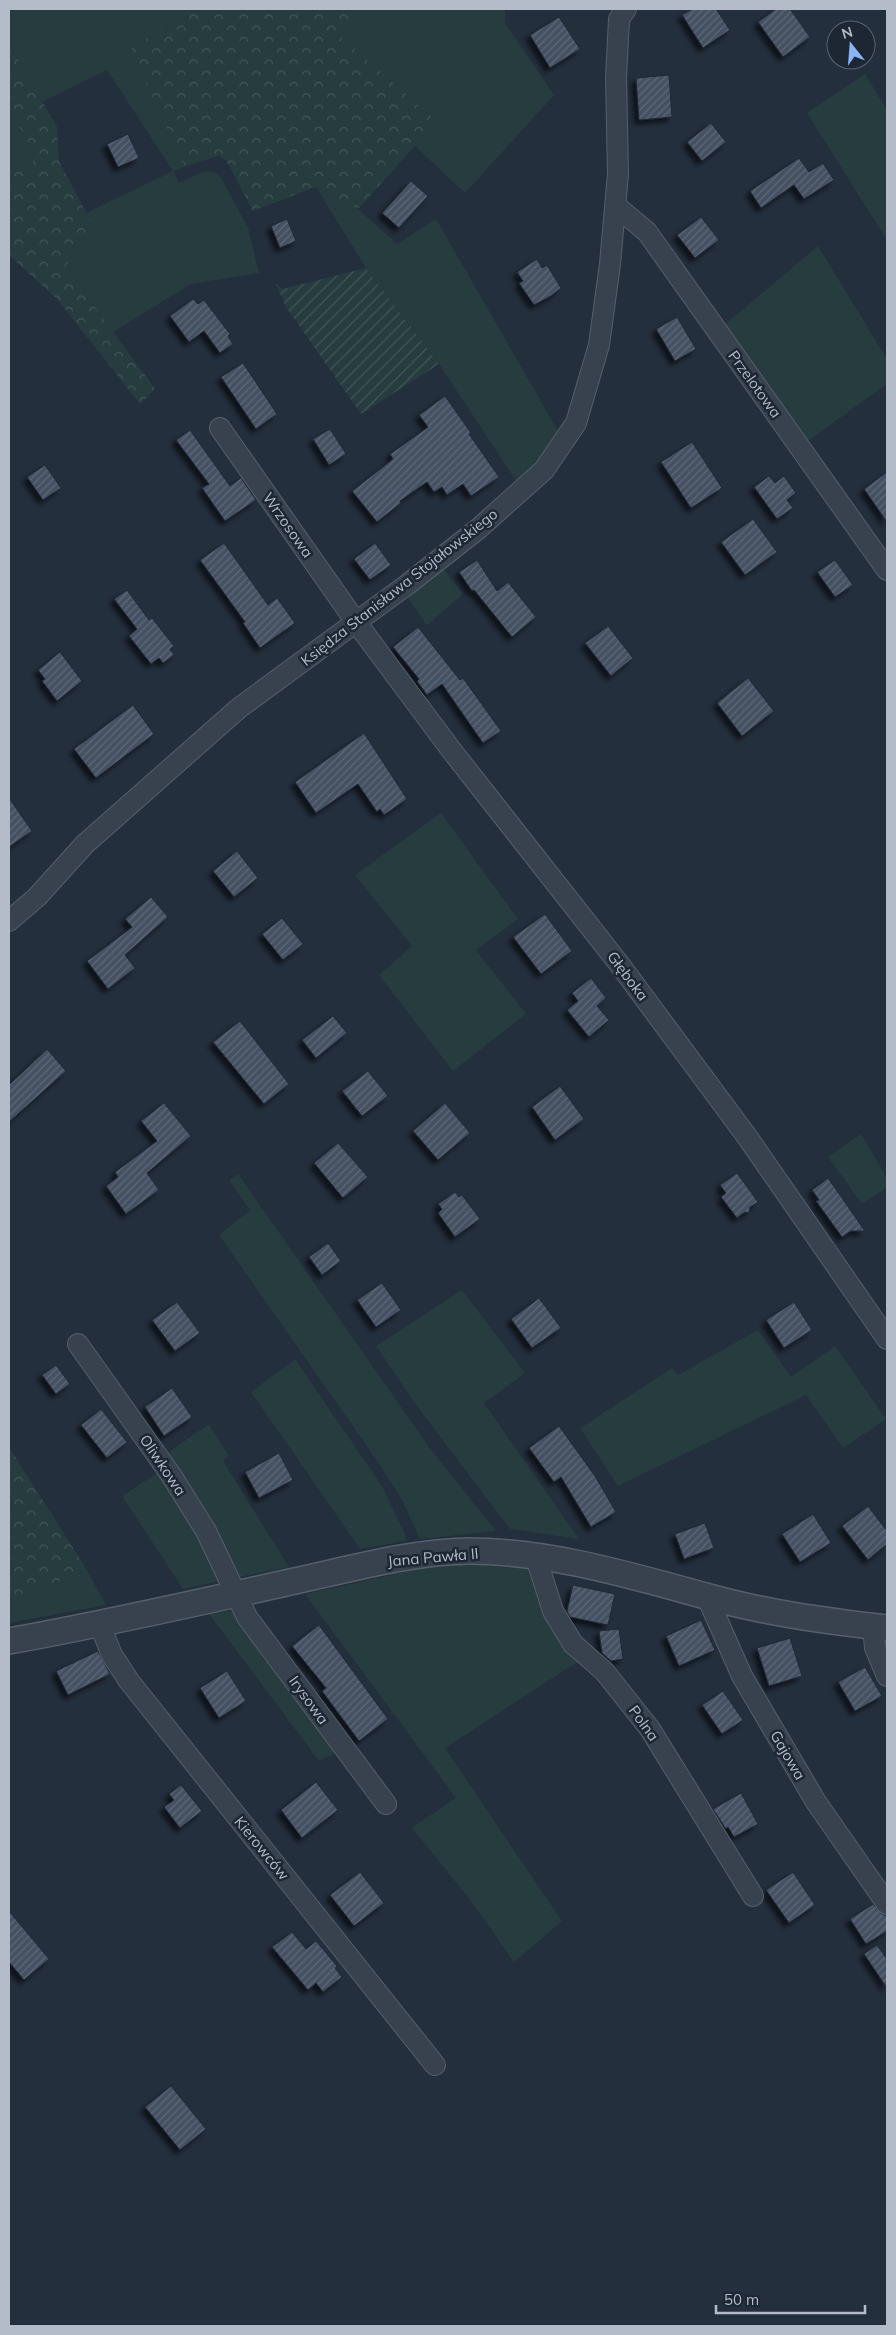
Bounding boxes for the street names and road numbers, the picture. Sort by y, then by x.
street label: Przelotowa [724,347,786,421]
street label: Wrzosowa [259,489,317,561]
street label: Księdza Stanisława Stojałowskiego [297,504,501,670]
street label: Głęboka [603,948,653,1004]
street label: Oliwkowa [136,1431,190,1499]
street label: Jana Pawła II [387,1544,479,1570]
street label: Irysowa [285,1672,333,1728]
street label: Polna [625,1701,663,1745]
street label: Gajowa [766,1727,810,1783]
street label: Kierowców [230,1812,294,1884]

